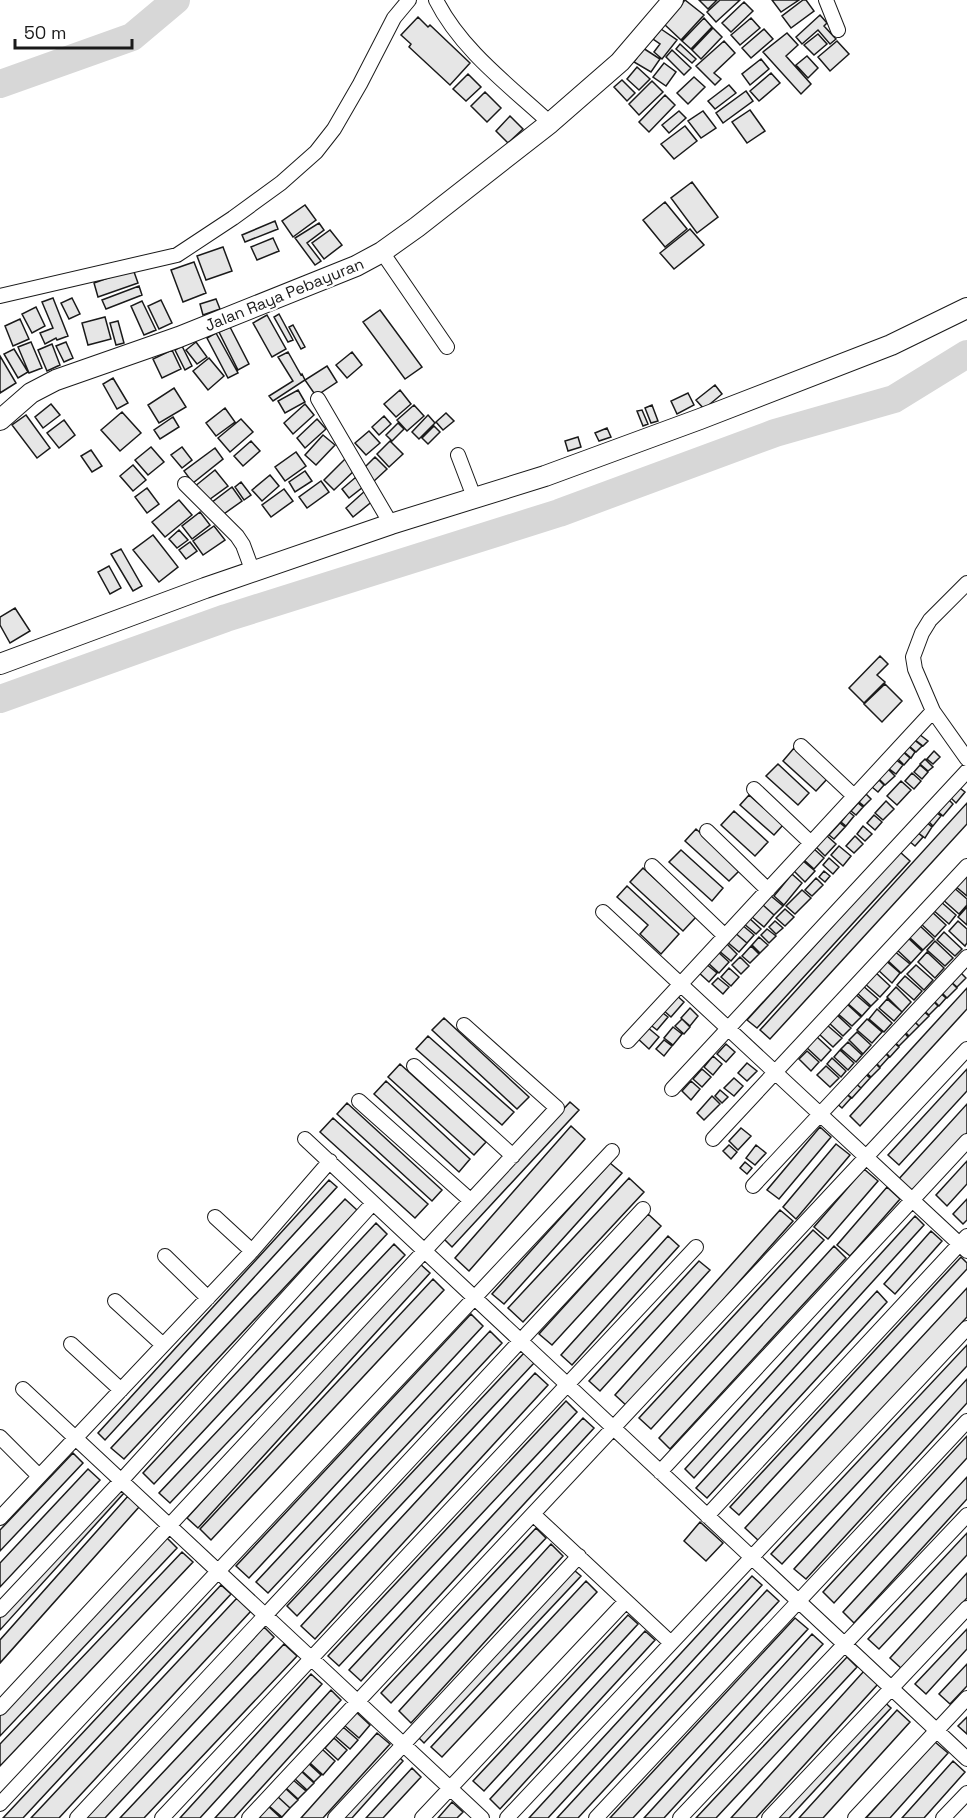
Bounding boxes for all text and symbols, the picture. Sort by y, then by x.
scale bar [15,12,132,50]
text: 50 m [24,21,66,44]
street label: Jalan Raya Pebayuran [201,253,367,336]

